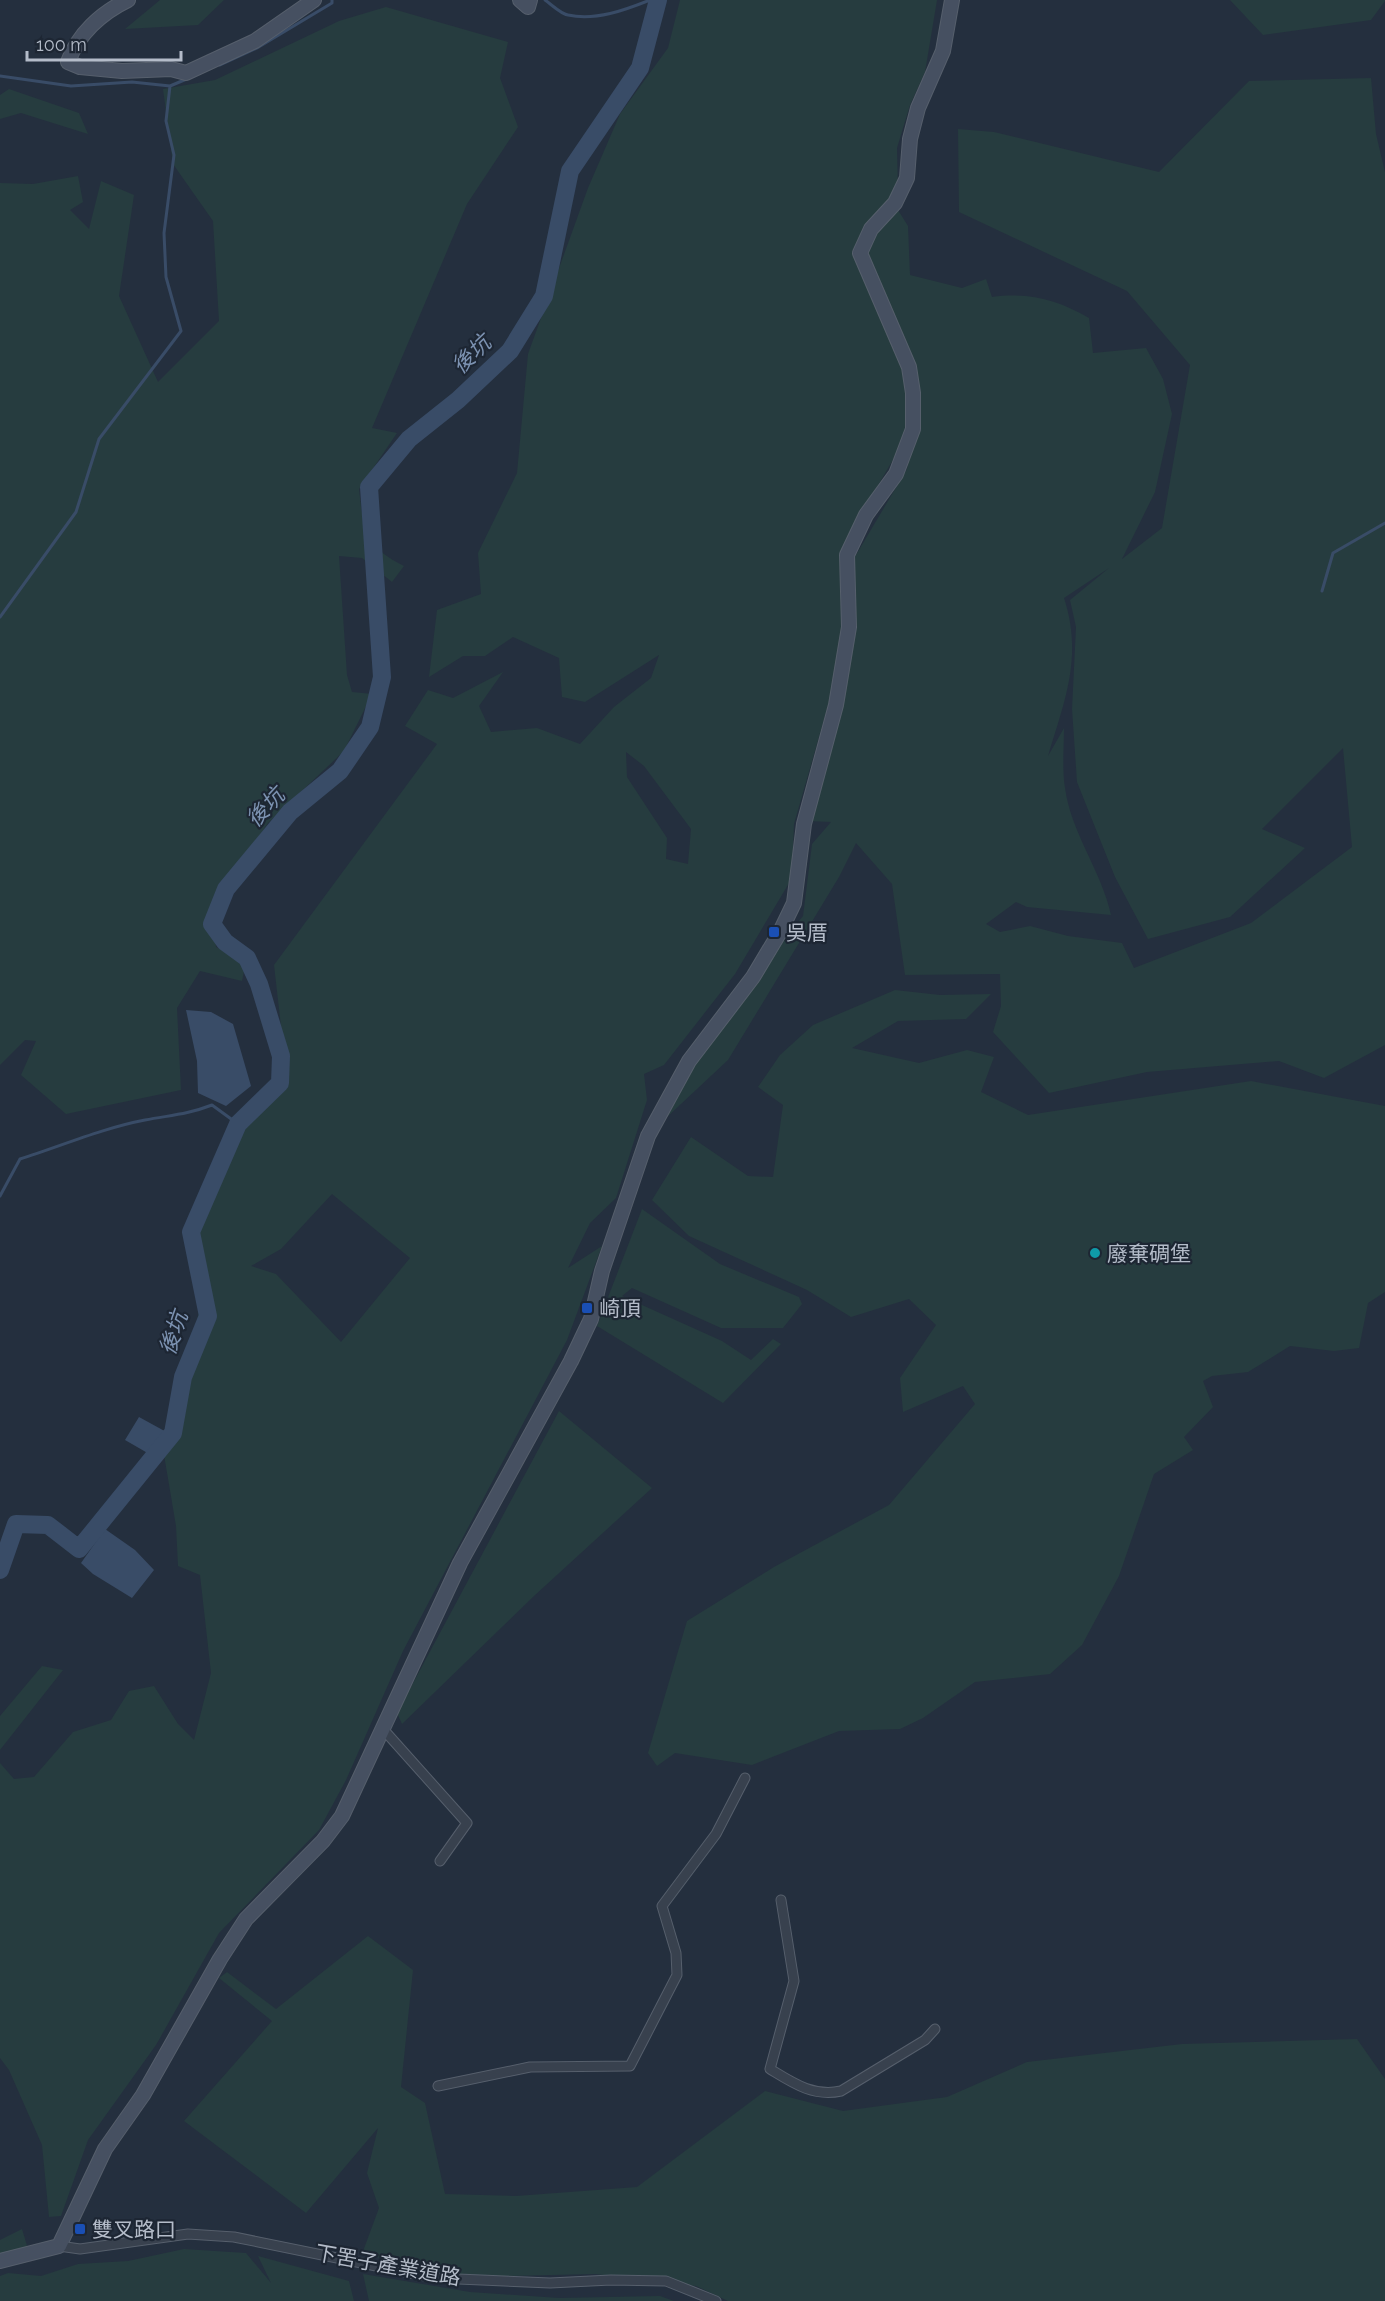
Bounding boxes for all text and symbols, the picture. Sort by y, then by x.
scale bar [27,24,182,62]
text: 100 m [36,34,87,55]
water label: 後坑 [446,327,498,379]
water label: 後坑 [240,780,292,832]
place label: 吳厝 [786,920,828,945]
marker: 吳厝 [767,925,781,939]
place label: 廢棄碉堡 [1107,1241,1191,1266]
marker: 廢棄碉堡 [1088,1246,1102,1260]
place label: 崎頂 [599,1296,641,1321]
marker: 崎頂 [580,1301,594,1315]
water label: 後坑 [154,1305,193,1358]
place label: 雙叉路口 [92,2217,176,2242]
marker: 雙叉路口 [73,2222,87,2236]
street label: 下罟子產業道路 [313,2240,463,2290]

